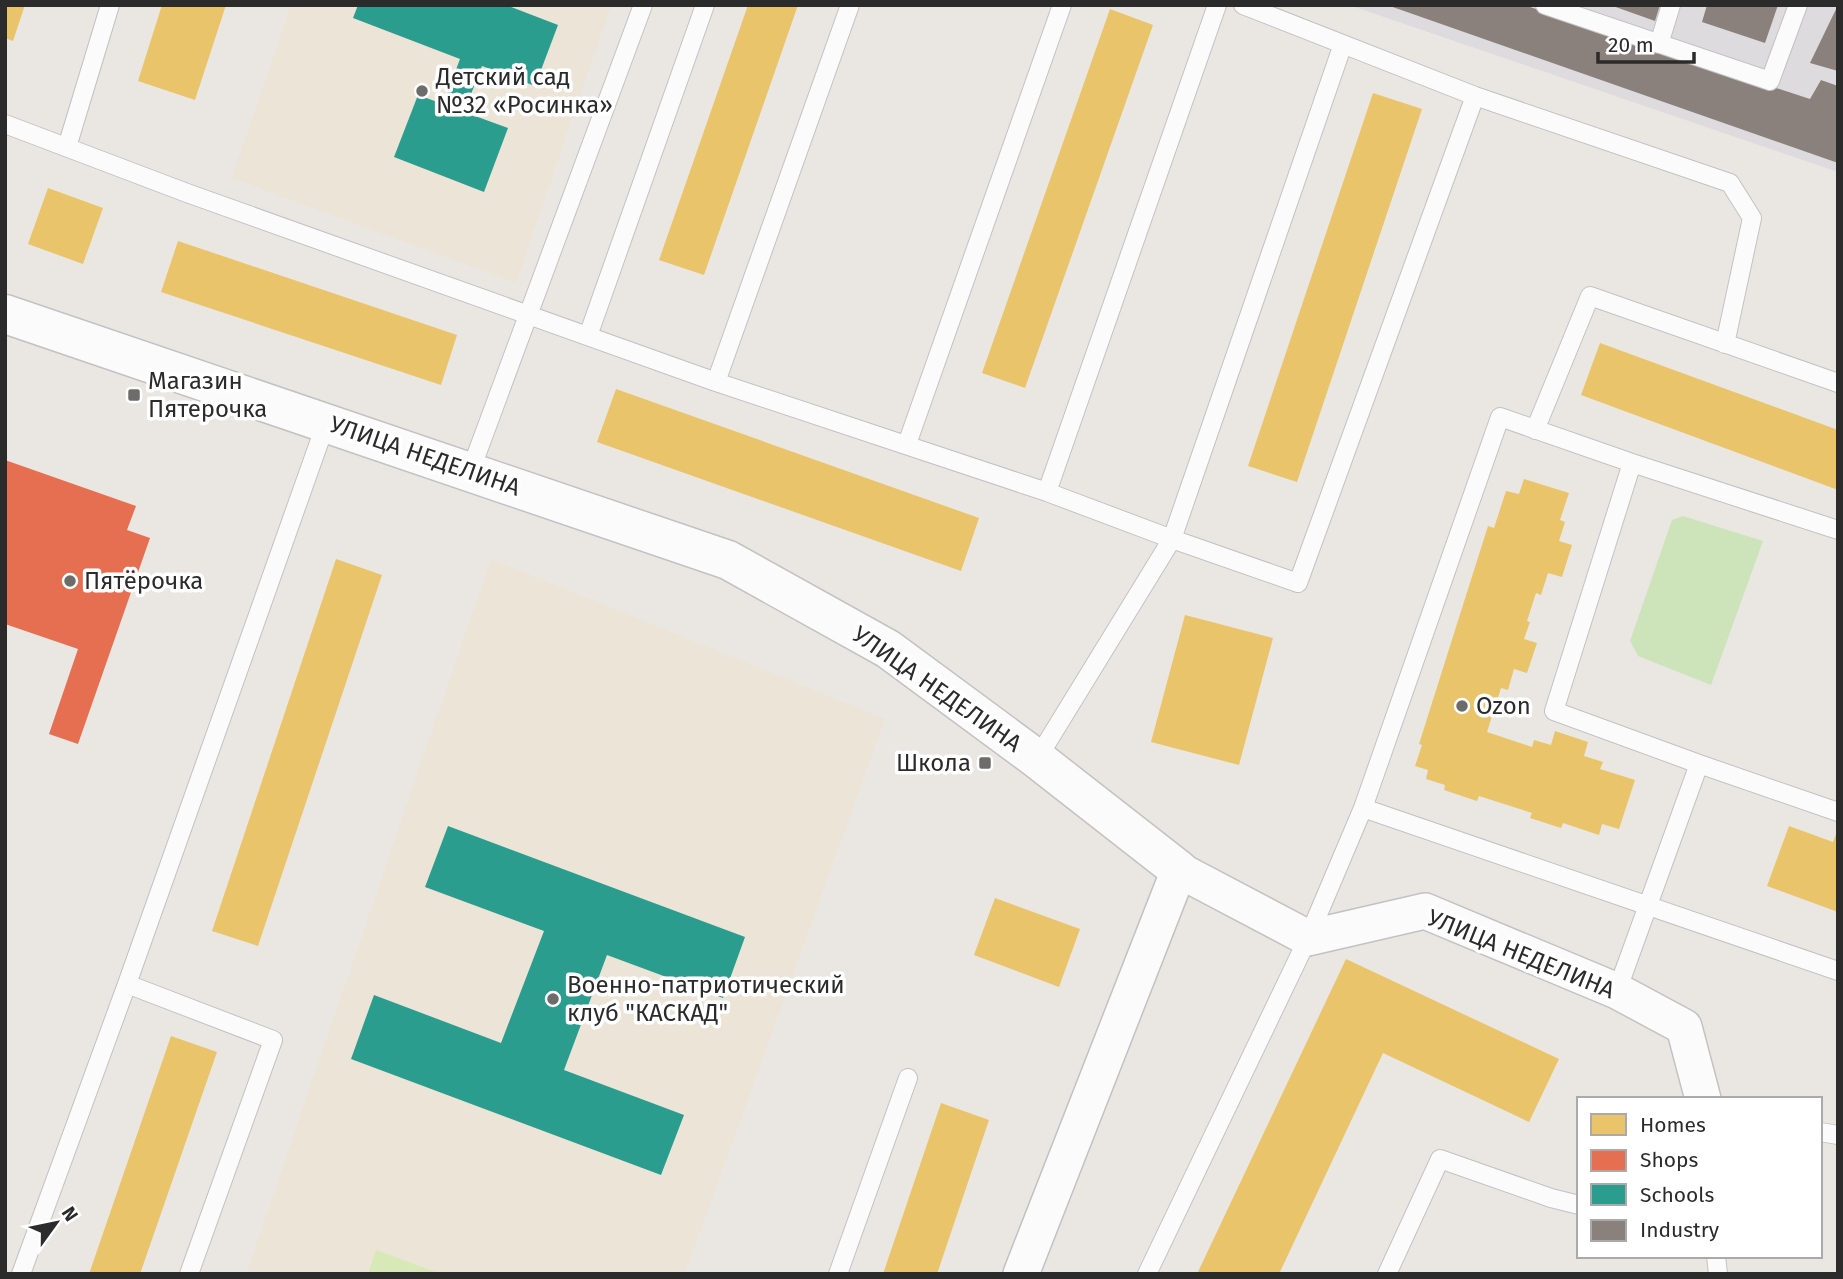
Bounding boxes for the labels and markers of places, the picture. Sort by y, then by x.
place label: Детский сад №32 «Росинка» [435,63,613,119]
marker: Детский сад №32 «Росинка» [414,83,430,99]
place label: Магазин Пятерочка [148,367,267,423]
marker: Магазин Пятерочка [126,387,142,403]
place label: Пятёрочка [84,567,203,595]
marker: Пятёрочка [62,573,78,589]
place label: Ozon [1476,692,1531,720]
marker: Ozon [1454,698,1470,714]
place label: Школа [896,749,971,777]
marker: Школа [977,755,993,771]
place label: Военно-патриотический клуб "КАСКАД" [567,971,845,1027]
marker: Военно-патриотический клуб "КАСКАД" [545,991,561,1007]

